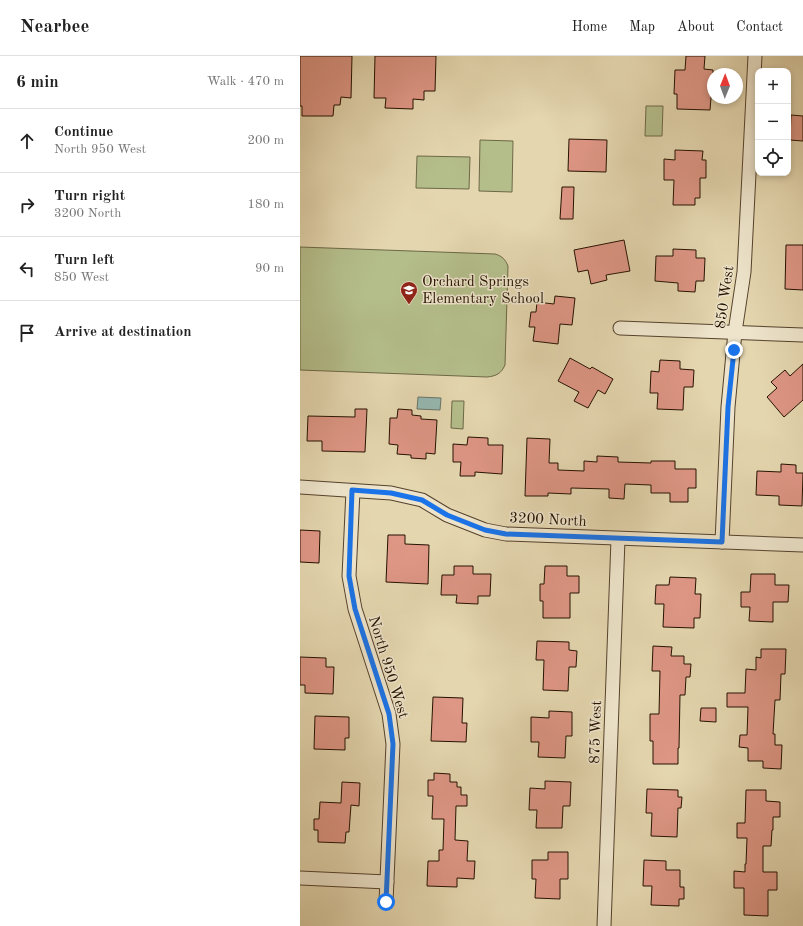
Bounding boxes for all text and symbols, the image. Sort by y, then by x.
text: Nearbee [20,18,89,37]
text: Home [572,20,607,34]
text: Map [629,20,655,34]
text: About [677,20,714,34]
text: Contact [736,20,783,34]
north arrow [707,68,743,104]
map controls [755,68,791,176]
button: + [755,68,791,104]
text: 6 min [16,74,59,91]
text: Walk · 470 m [207,75,284,88]
button: − [755,104,791,140]
text: Continue [54,125,113,140]
icon: ahead [16,130,38,152]
text: 200 m [247,134,284,147]
button: locate [755,140,791,176]
text: North 950 West [54,143,146,156]
text: Turn right [54,189,125,204]
icon: right [16,194,38,216]
text: 180 m [247,198,284,211]
text: 3200 North [54,207,121,220]
text: Turn left [54,253,114,268]
icon: left [16,258,38,280]
text: 90 m [255,262,284,275]
street label: 850 West [714,265,737,330]
text: 850 West [54,271,109,284]
place label: Orchard Springs Elementary School [422,275,544,307]
school or university icon: Orchard Springs Elementary School [399,280,419,305]
icon: arrive [16,322,38,344]
text: Arrive at destination [54,325,192,340]
route end [725,341,743,359]
street label: 3200 North [509,511,587,530]
street label: North 950 West [365,614,410,720]
street label: 875 West [588,700,605,764]
route start [377,893,395,911]

